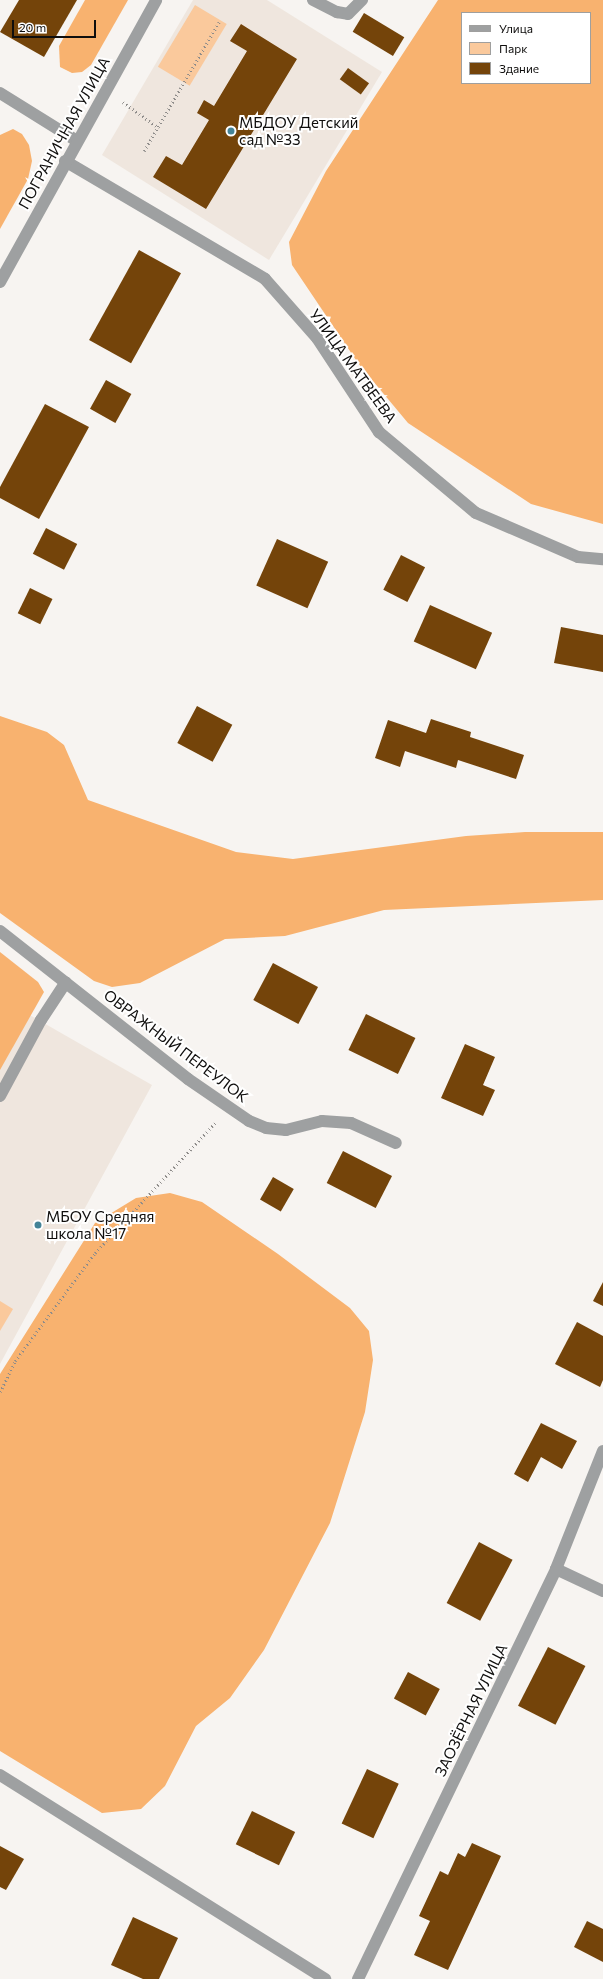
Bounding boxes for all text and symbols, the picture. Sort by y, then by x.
scale bar [14,12,98,38]
legend [461,12,591,84]
text: 20 m [19,20,46,34]
text: Улица [499,21,533,35]
text: Парк [499,41,528,55]
street label: ПОГРАНИЧНАЯ УЛИЦА [15,54,113,212]
text: Здание [499,61,539,75]
place label: МБДОУ Детский сад №33 [239,113,358,148]
marker: МБДОУ Детский сад №33 [226,126,236,136]
street label: УЛИЦА МАТВЕЕВА [306,305,400,427]
street label: ОВРАЖНЫЙ ПЕРЕУЛОК [100,986,252,1106]
place label: МБОУ Средняя школа №17 [46,1207,154,1242]
marker: МБОУ Средняя школа №17 [33,1220,43,1230]
street label: ЗАОЗЁРНАЯ УЛИЦА [431,1641,511,1779]

